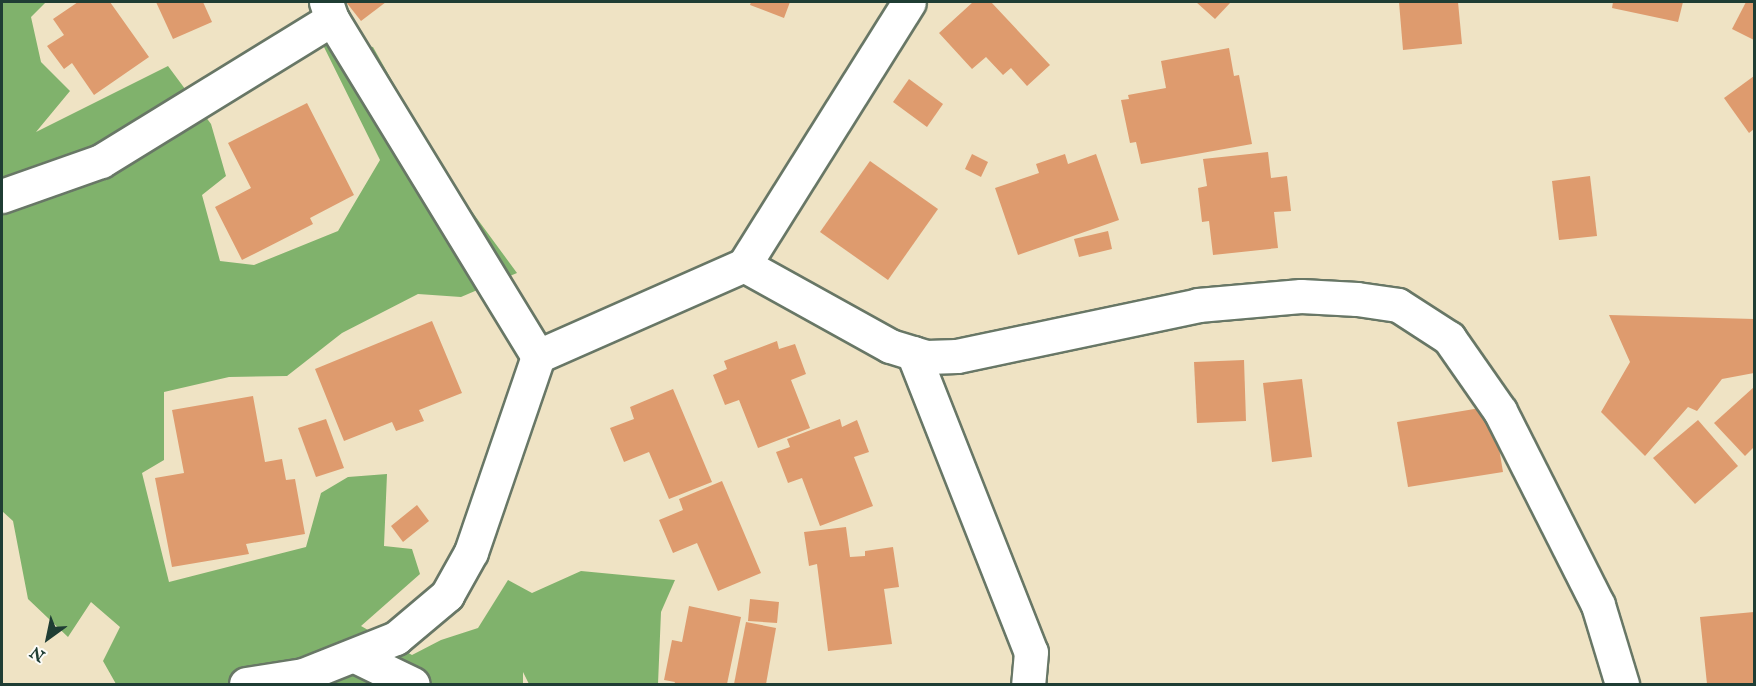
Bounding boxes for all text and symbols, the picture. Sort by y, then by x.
north arrow [18,608,78,668]
text: N [27,641,49,665]

